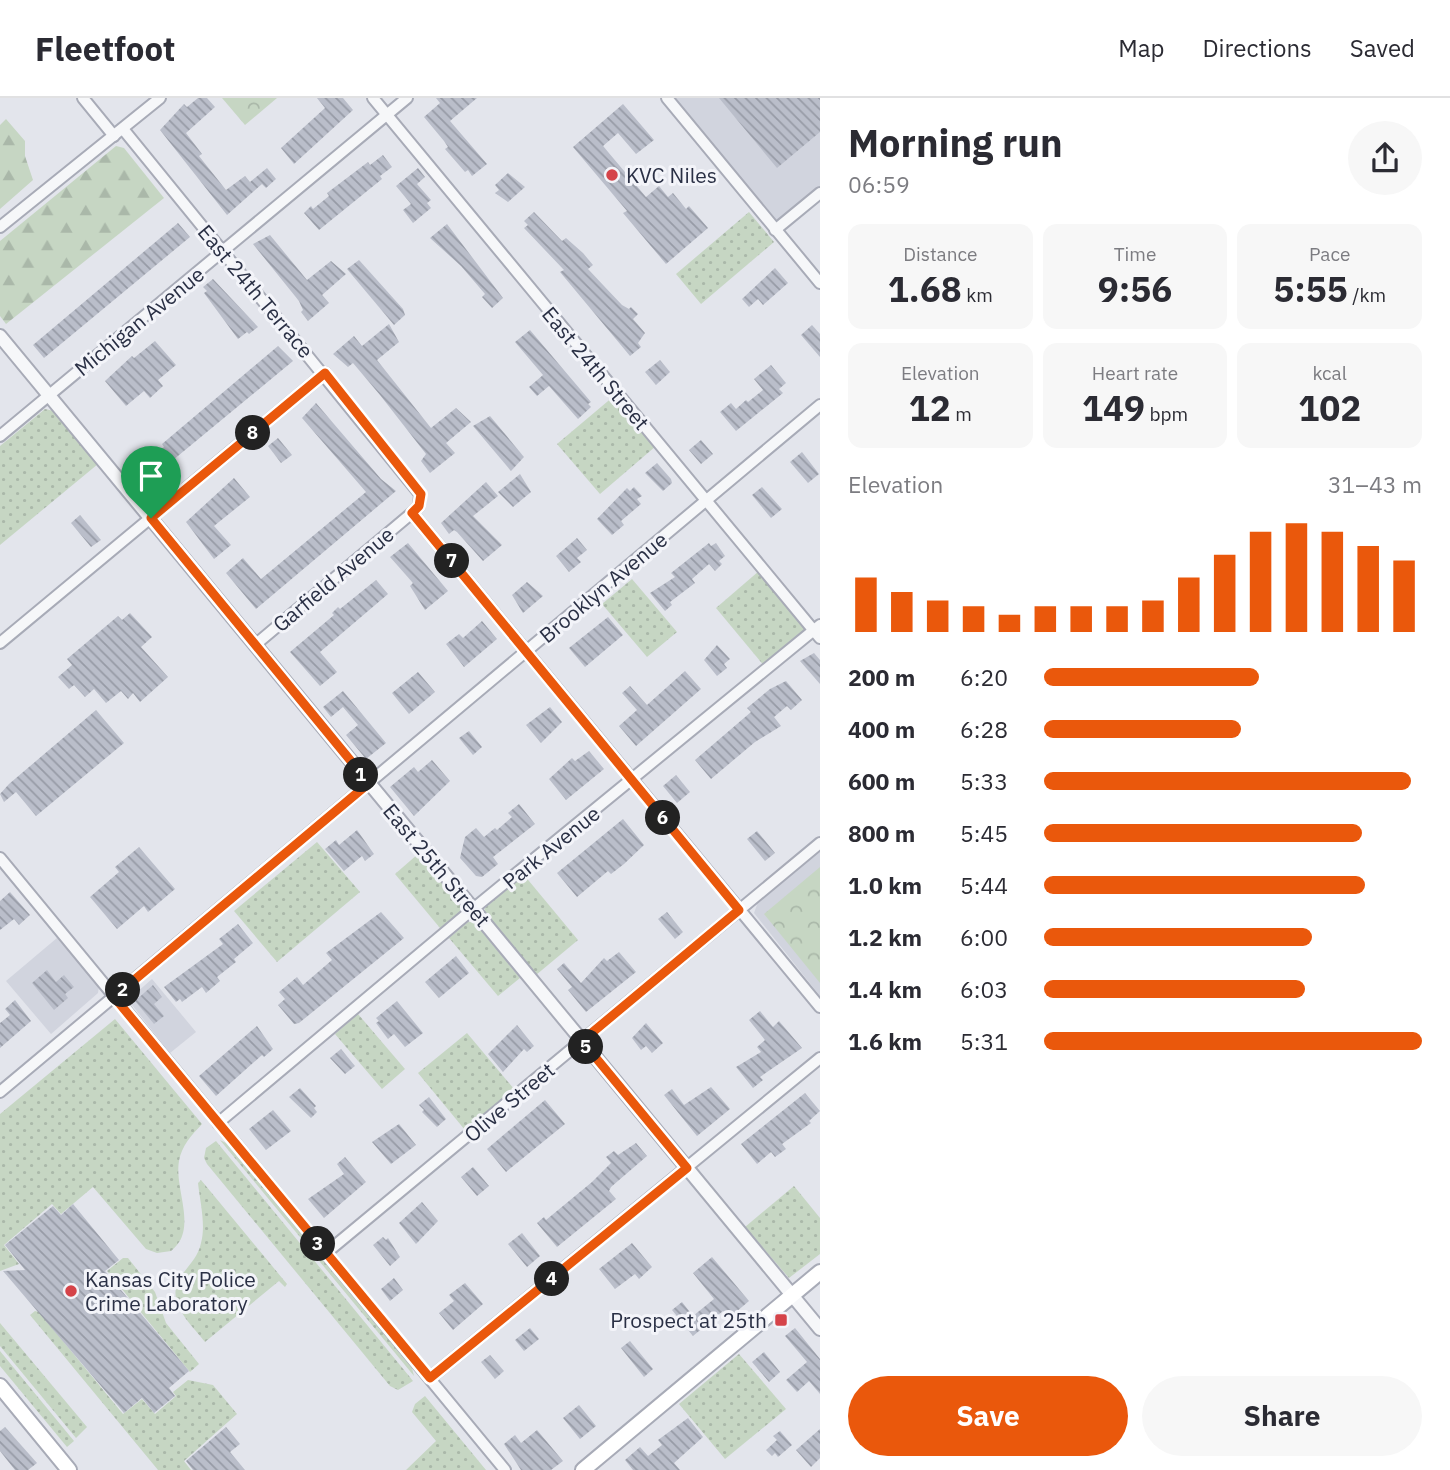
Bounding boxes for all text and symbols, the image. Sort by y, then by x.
text: Fleetfoot [35,27,175,70]
text: Map [1118,32,1164,64]
text: Directions [1202,32,1312,64]
text: Saved [1350,32,1415,64]
text: Morning run [848,118,1063,167]
button: share [1348,121,1422,195]
place label: KVC Niles [626,161,717,189]
marker: KVC Niles [604,167,620,183]
text: 06:59 [848,169,910,199]
street label: East 24th Terrace [192,218,320,364]
text: Distance [903,242,977,266]
text: Time [1114,242,1156,266]
text: Pace [1309,242,1350,266]
street label: Michigan Avenue [68,260,210,382]
text: 1.68 [888,266,962,312]
text: 9:56 [1098,266,1172,312]
text: 5:55 [1273,266,1348,312]
text: km [962,283,993,307]
text: /km [1348,283,1386,307]
street label: East 24th Street [536,300,656,436]
text: Elevation [901,361,980,385]
text: Heart rate [1092,361,1178,385]
text: kcal [1312,361,1347,385]
text: 12 [909,385,951,431]
text: 149 [1082,385,1145,431]
text: 102 [1298,385,1361,431]
text: m [951,402,972,426]
text: bpm [1145,402,1188,426]
pin: 8 [236,416,270,450]
text: 8 [247,420,258,444]
pin [121,446,181,518]
icon: arrive [132,457,170,495]
text: Elevation [848,469,943,499]
text: 31–43 m [1328,469,1422,499]
street label: Garfield Avenue [267,520,399,638]
street label: Brooklyn Avenue [533,525,673,649]
pin: 7 [434,544,470,578]
text: 7 [446,548,457,572]
text: 200 m [848,662,915,692]
text: 6:20 [960,662,1008,692]
text: 400 m [848,714,915,744]
text: 6:28 [960,714,1008,744]
pin: 1 [344,758,378,792]
text: 1 [355,762,366,786]
text: 600 m [848,766,915,796]
text: 5:33 [960,766,1008,796]
street label: East 25th Street [377,797,497,933]
street label: Park Avenue [496,799,606,895]
pin: 6 [646,800,680,836]
text: 6 [657,805,668,829]
text: 800 m [848,818,915,848]
text: 5:45 [960,818,1008,848]
text: 1.0 km [848,870,922,900]
text: 5:44 [960,870,1008,900]
text: 1.2 km [848,922,922,952]
text: 6:00 [960,922,1008,952]
pin: 2 [106,972,140,1008]
text: 1.4 km [848,974,922,1004]
text: 6:03 [960,974,1008,1004]
text: 2 [117,977,128,1001]
text: 1.6 km [848,1026,922,1056]
text: 5:31 [960,1026,1008,1056]
pin: 5 [568,1030,604,1065]
text: 5 [580,1034,591,1058]
street label: Olive Street [458,1056,560,1148]
pin: 3 [300,1226,336,1262]
text: 3 [312,1231,323,1255]
pin: 4 [534,1262,570,1296]
place label: Kansas City Police Crime Laboratory [85,1265,256,1317]
text: 4 [546,1266,557,1290]
marker: Kansas City Police Crime Laboratory [63,1283,79,1299]
place label: Prospect at 25th [610,1306,767,1334]
marker: Prospect at 25th [773,1312,789,1328]
button: Save [848,1376,1128,1456]
button: Share [1142,1376,1422,1456]

